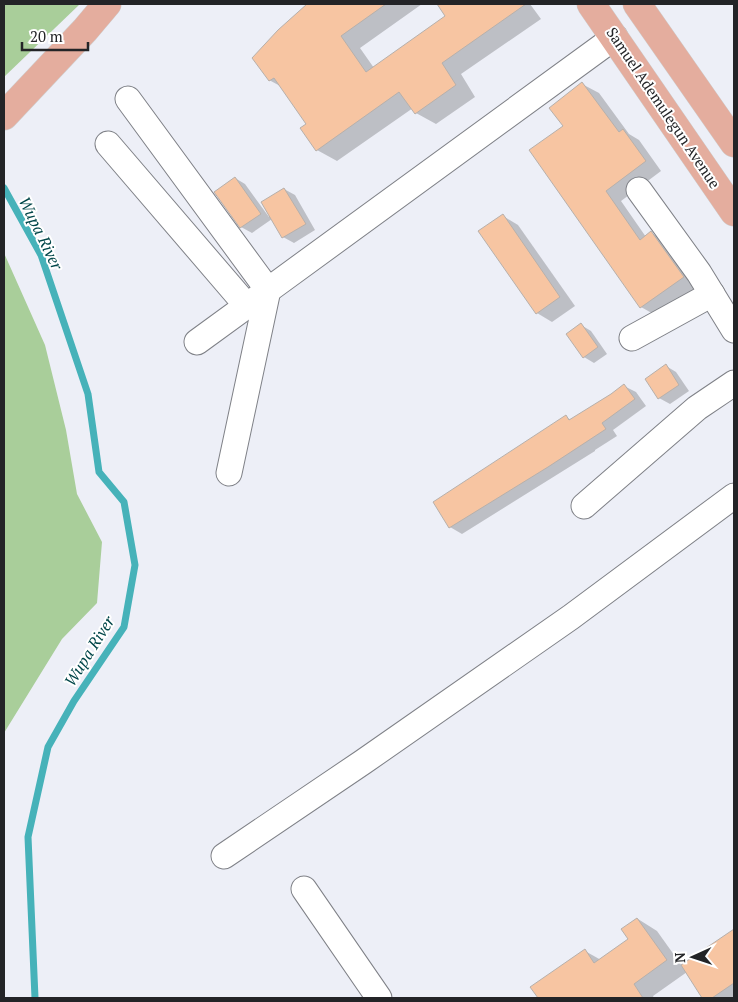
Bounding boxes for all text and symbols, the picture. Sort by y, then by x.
scale bar [22,20,89,52]
street label: Samuel Ademulegun Avenue [602,23,725,192]
text: 20 m [30,26,63,46]
water label: Wupa River [14,193,69,274]
water label: Wupa River [59,611,120,690]
north arrow [668,932,718,982]
text: N [670,952,689,964]

